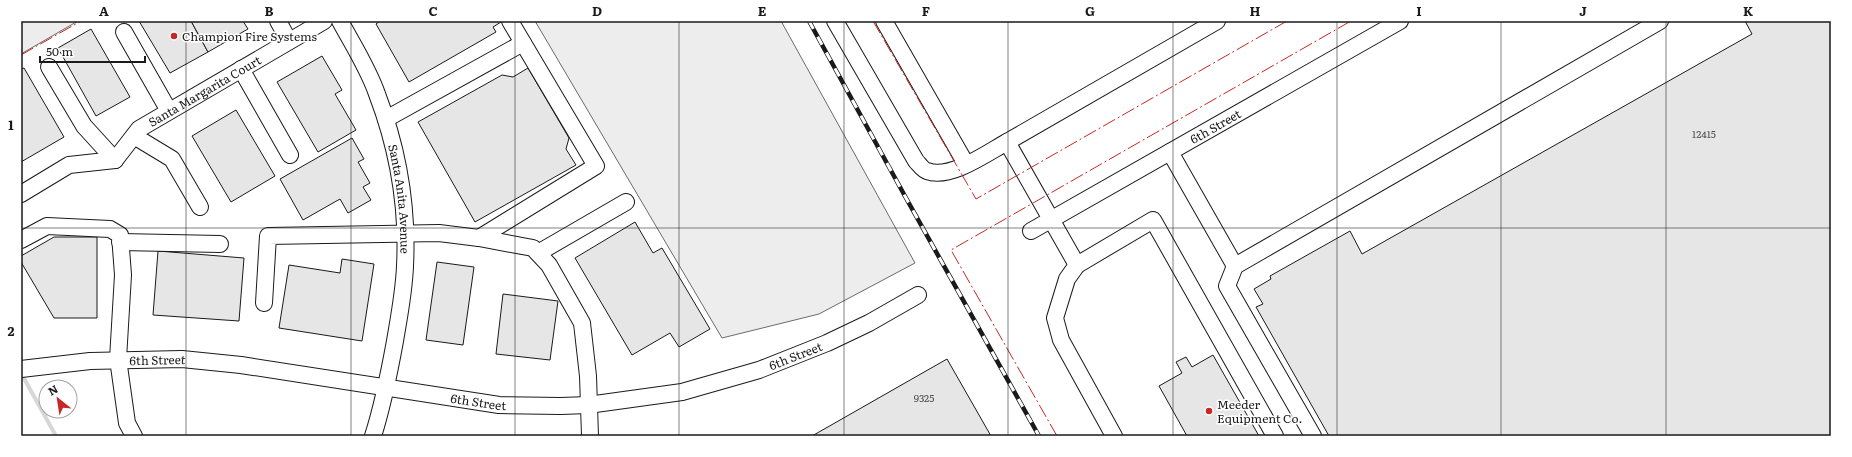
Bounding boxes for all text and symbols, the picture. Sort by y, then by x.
text: A [99,1,109,20]
text: B [265,1,274,20]
text: C [428,1,438,20]
text: D [592,1,602,20]
text: E [758,1,767,20]
text: F [922,1,930,20]
text: G [1085,1,1095,20]
text: H [1250,1,1261,20]
text: I [1416,1,1422,20]
text: J [1579,1,1587,20]
text: K [1743,1,1754,20]
place label: Champion Fire Systems [182,27,318,45]
marker: Champion Fire Systems [169,31,179,41]
scale bar [40,38,145,64]
text: 50 m [46,42,73,60]
street label: Santa Margarita Court [145,51,264,131]
street label: 6th Street [1186,104,1244,148]
text: 1 [8,115,14,134]
house number: 12415 [1692,126,1716,141]
street label: Santa Anita Avenue [384,142,415,254]
text: 2 [8,321,15,340]
street label: 6th Street [766,337,825,374]
street label: 6th Street [129,350,187,369]
north arrow [38,379,78,419]
text: N [45,380,60,399]
street label: 6th Street [449,389,506,414]
house number: 9325 [914,390,934,405]
place label: Meeder Equipment Co. [1217,395,1302,427]
marker: Meeder Equipment Co. [1204,406,1214,416]

